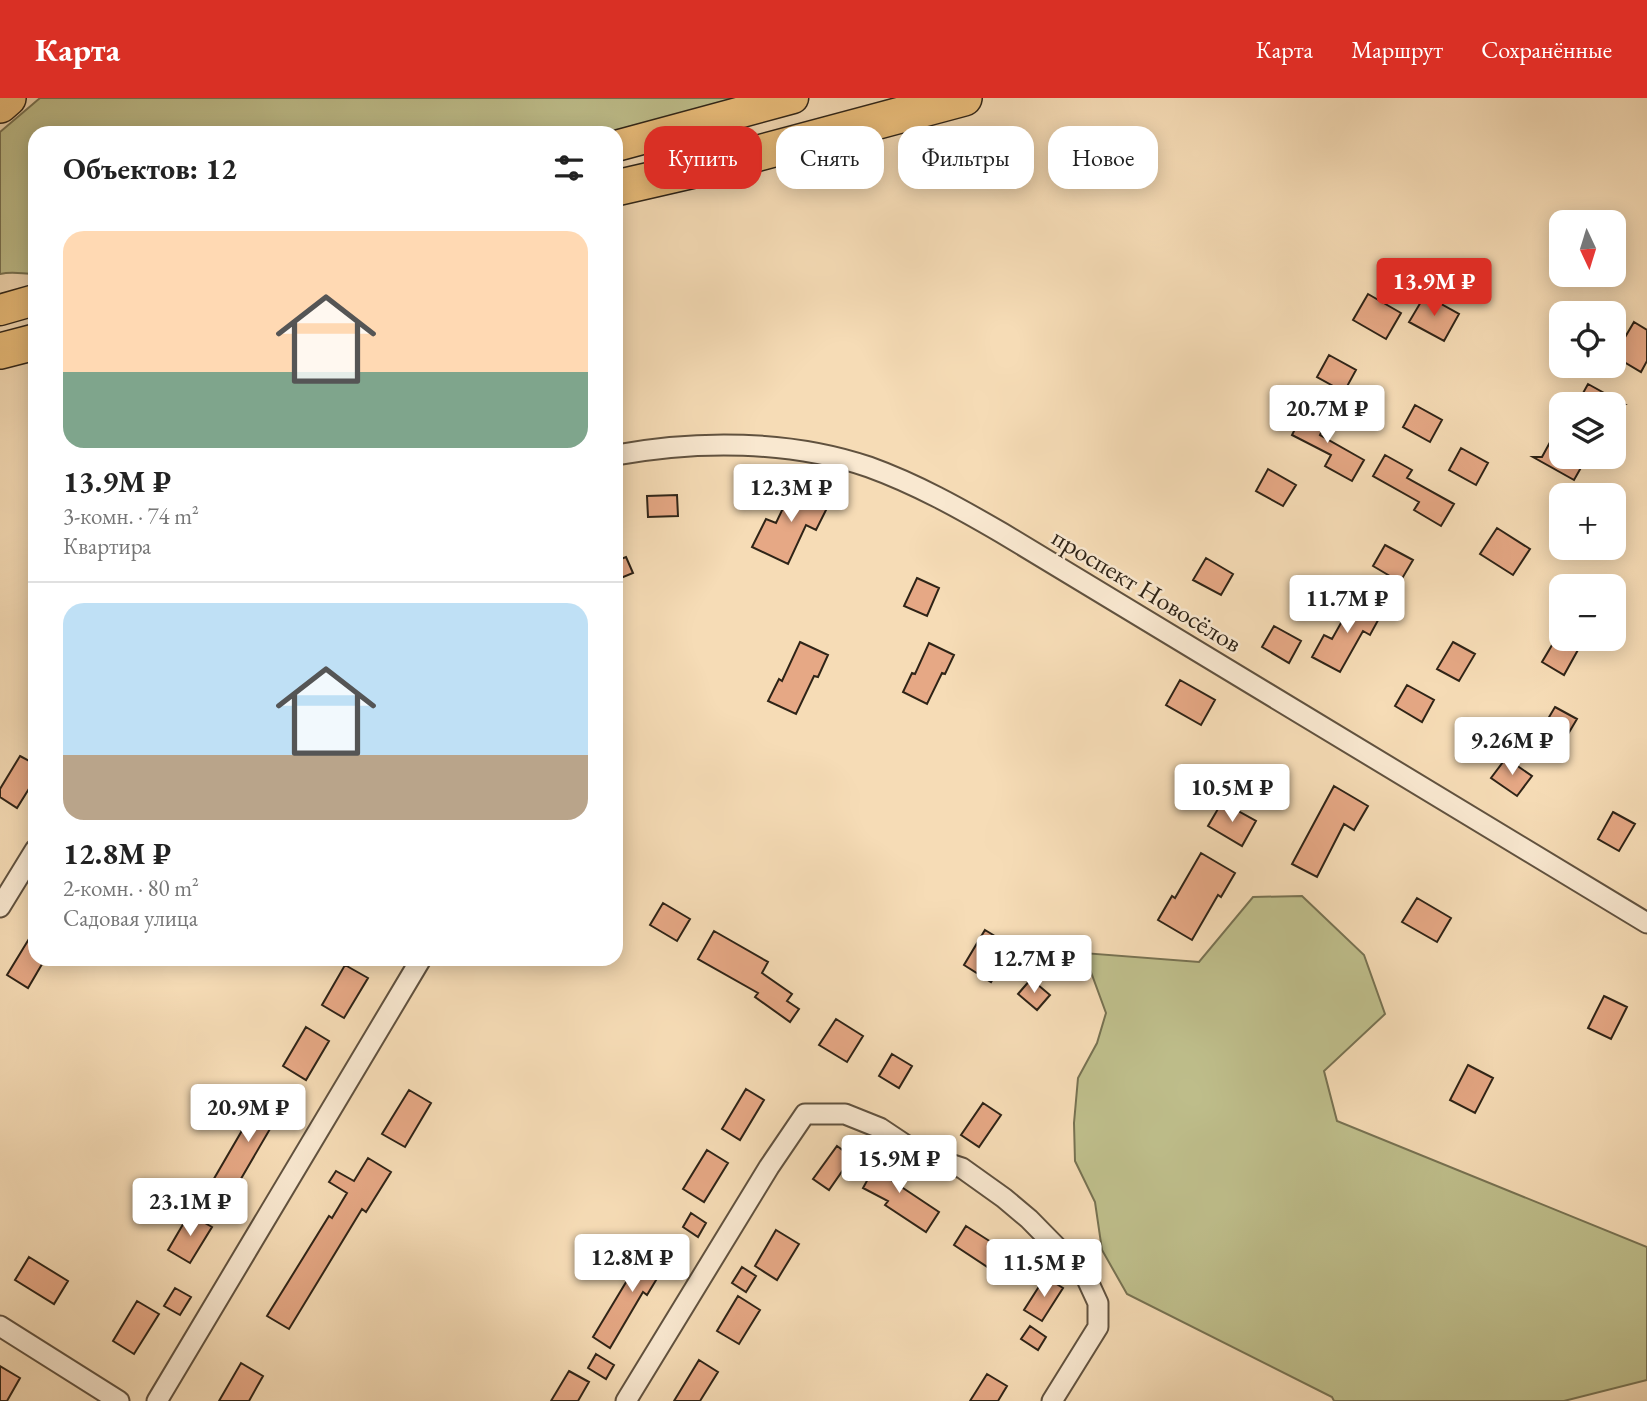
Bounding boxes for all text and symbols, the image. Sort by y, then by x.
text: Карта [35,28,120,71]
text: Карта [1256,34,1313,65]
text: Маршрут [1351,34,1443,65]
text: Сохранённые [1481,34,1612,65]
chip: Купить [644,126,762,189]
chip: Снять [776,126,884,189]
chip: Фильтры [898,126,1034,189]
chip: Новое [1048,126,1158,189]
text: Объектов: 12 [63,149,237,188]
icon: filters [550,149,588,187]
north arrow [1549,210,1626,287]
map controls [1549,210,1626,651]
pin: 13.9M ₽ [1369,258,1499,318]
text: 13.9M ₽ [1393,266,1475,296]
icon: home [263,276,389,402]
button: locate [1549,301,1626,378]
pin: 20.7M ₽ [1262,386,1392,445]
button: layers [1549,392,1626,469]
text: 20.7M ₽ [1286,393,1368,423]
text: 13.9M ₽ [63,462,171,501]
pin: 12.3M ₽ [726,464,856,524]
text: 12.3M ₽ [750,472,832,502]
button: + [1549,483,1626,560]
text: 3-комн. · 74 m² [63,501,199,531]
street label: проспект Новосёлов [1046,520,1248,660]
text: Квартира [63,531,151,561]
button: − [1549,574,1626,651]
pin: 11.7M ₽ [1282,575,1412,635]
text: 11.7M ₽ [1306,583,1388,613]
icon: home [263,648,389,774]
pin: 9.26M ₽ [1447,718,1577,777]
text: 9.26M ₽ [1471,725,1553,755]
pin: 10.5M ₽ [1167,764,1297,824]
text: 10.5M ₽ [1191,772,1273,802]
text: 12.8M ₽ [63,834,171,873]
text: 2-комн. · 80 m² [63,873,199,903]
text: Садовая улица [63,903,198,933]
pin: 12.7M ₽ [969,936,1099,995]
text: 12.7M ₽ [993,943,1075,973]
pin: 20.9M ₽ [183,1084,313,1144]
text: 20.9M ₽ [207,1092,289,1122]
pin: 15.9M ₽ [834,1136,964,1195]
text: 15.9M ₽ [858,1143,940,1173]
pin: 23.1M ₽ [125,1178,255,1238]
text: 23.1M ₽ [149,1186,231,1216]
pin: 12.8M ₽ [567,1234,697,1294]
pin: 11.5M ₽ [979,1240,1109,1299]
text: 12.8M ₽ [591,1242,673,1272]
text: 11.5M ₽ [1003,1247,1085,1277]

